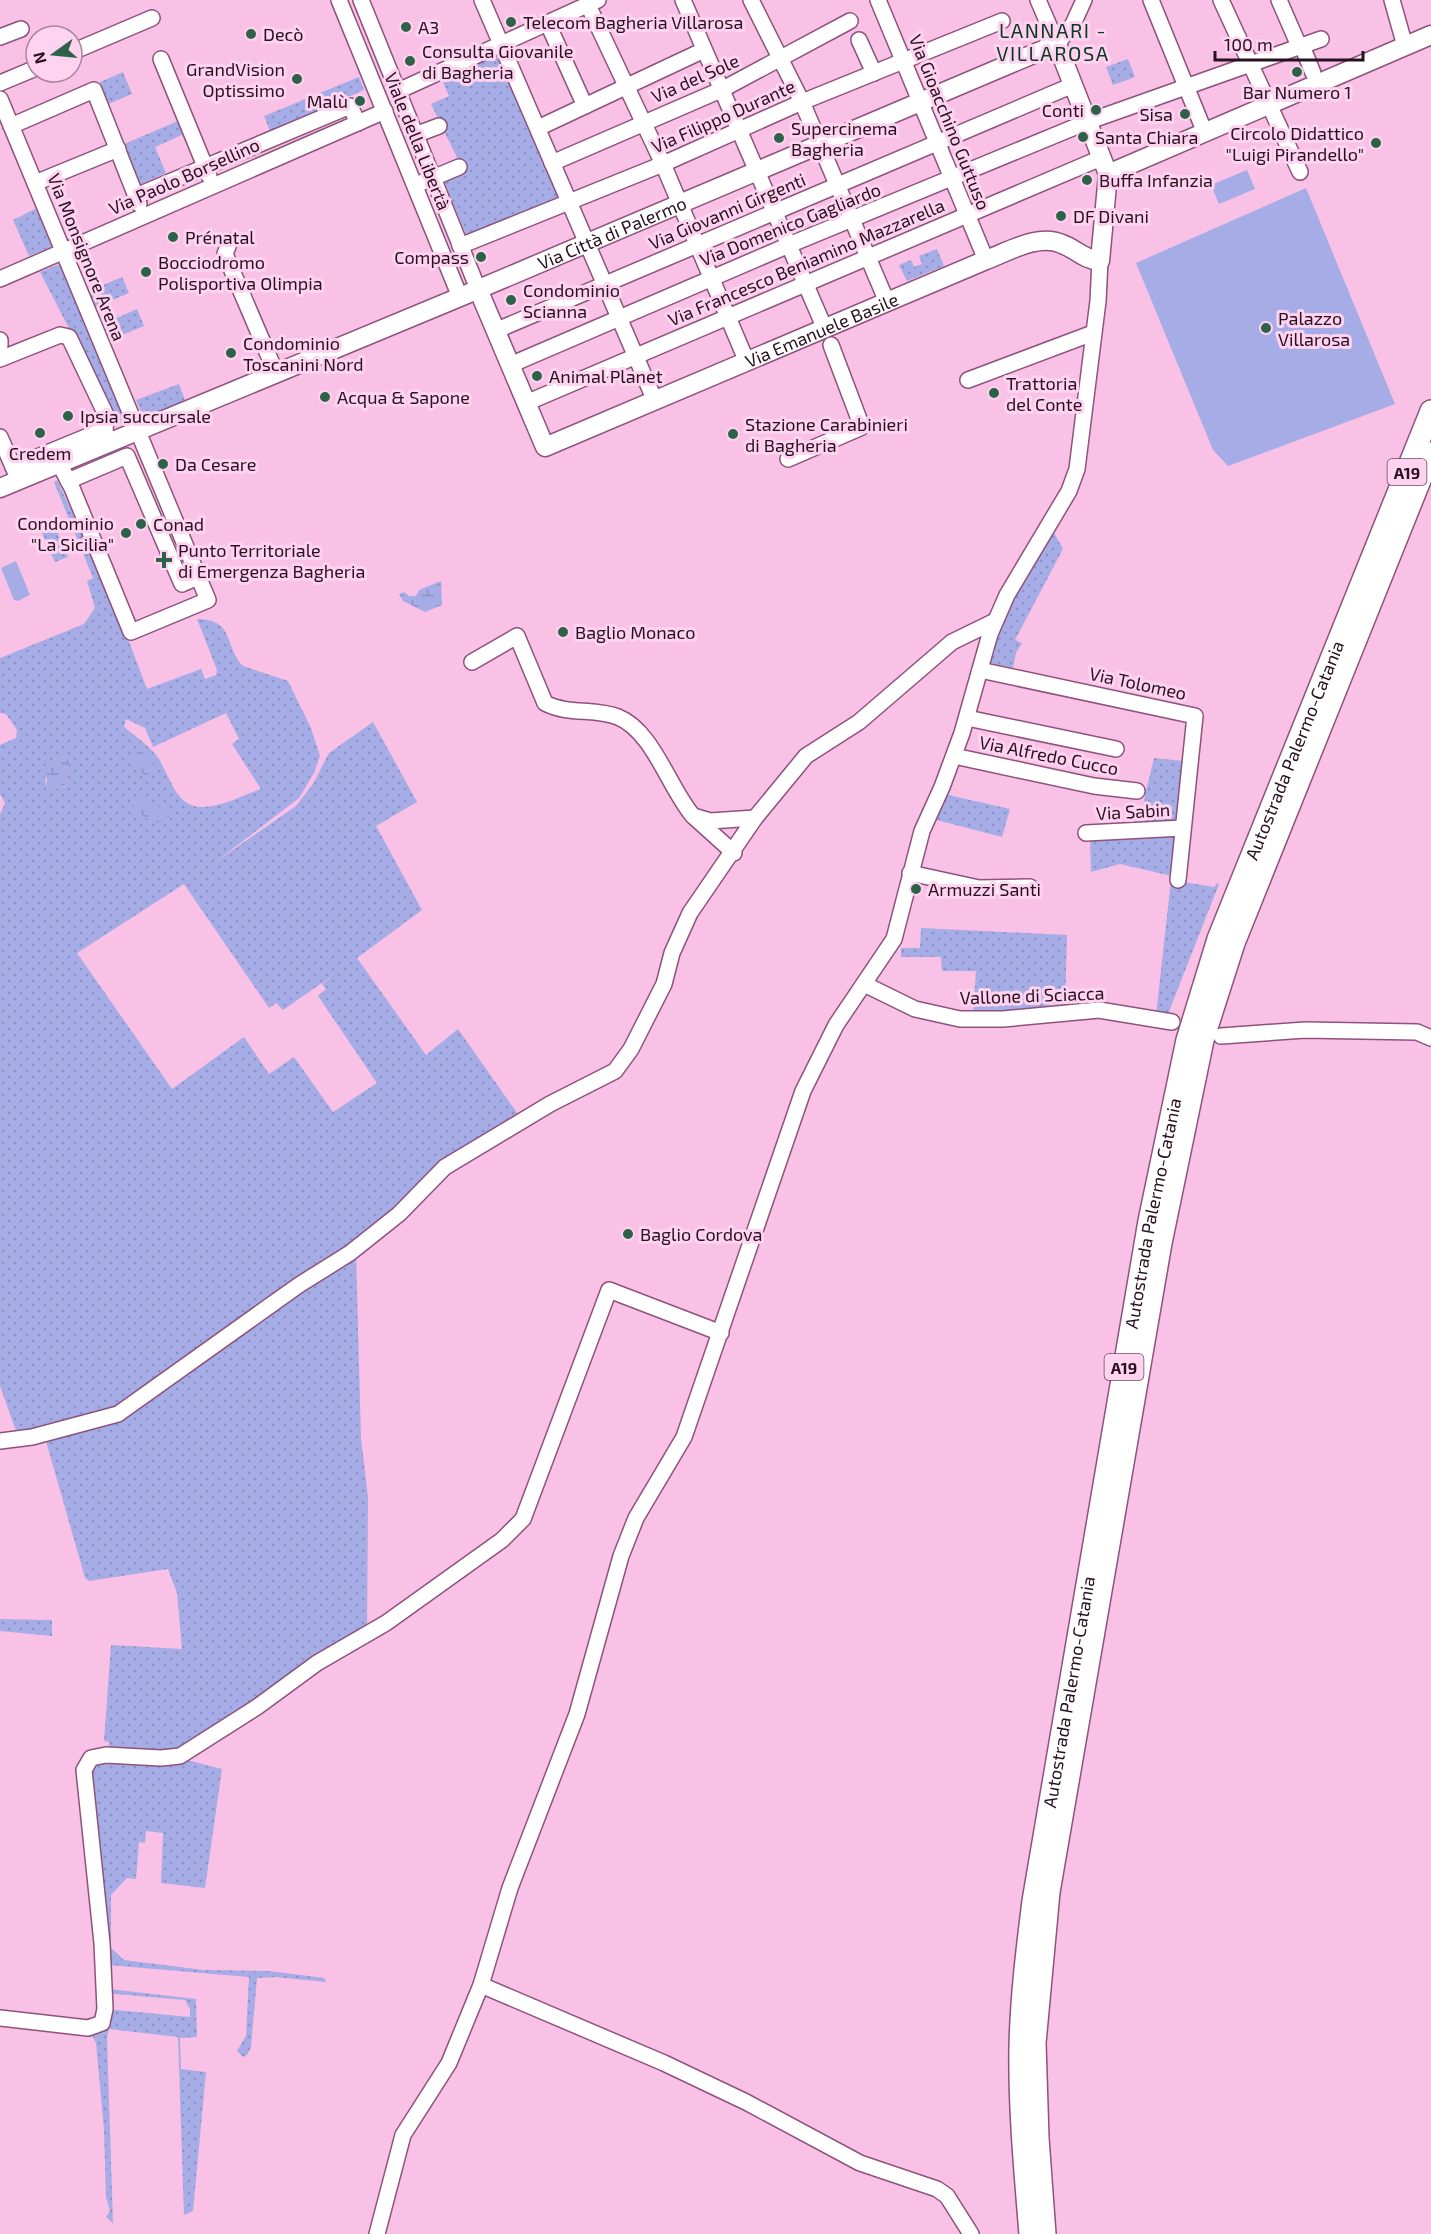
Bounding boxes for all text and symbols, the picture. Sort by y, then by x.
place label: Telecom Bagheria Villarosa [523,11,743,33]
marker: Telecom Bagheria Villarosa [504,15,518,29]
place label: A3 [418,16,439,38]
district label: LANNARI - VILLAROSA [996,18,1110,65]
marker: A3 [399,20,413,34]
place label: Decò [263,23,304,45]
north arrow [24,24,84,84]
scale bar [1215,24,1364,62]
marker: Decò [244,27,258,41]
street label: Via Gioacchino Guttuso [905,31,995,213]
text: 100 m [1224,33,1273,55]
place label: Consulta Giovanile di Bagheria [422,40,573,83]
street label: Via del Sole [648,49,742,107]
text: N [28,50,50,66]
marker: Consulta Giovanile di Bagheria [403,54,417,68]
place label: GrandVision Optissimo [186,58,285,101]
marker: Bar Numero 1 [1290,65,1304,79]
street label: Viale della Libertà [380,69,456,213]
marker: GrandVision Optissimo [290,72,304,86]
street label: Via Filippo Durante [648,74,798,158]
place label: Bar Numero 1 [1243,81,1351,103]
place label: Malù [307,90,348,112]
marker: Malù [353,94,367,108]
place label: Conti [1042,99,1084,121]
marker: Conti [1089,103,1103,117]
place label: Sisa [1139,103,1173,125]
marker: Sisa [1178,107,1192,121]
place label: Supercinema Bagheria [791,117,898,160]
place label: Circolo Didattico "Luigi Pirandello" [1226,122,1364,165]
place label: Santa Chiara [1095,126,1198,148]
marker: Santa Chiara [1076,130,1090,144]
marker: Supercinema Bagheria [772,131,786,145]
street label: Via Paolo Borsellino [105,133,263,219]
marker: Circolo Didattico "Luigi Pirandello" [1369,136,1383,150]
street label: Via Giovanni Girgenti [645,168,809,254]
place label: Buffa Infanzia [1099,169,1213,191]
street label: Via Monsignore Arena [43,170,131,344]
marker: Buffa Infanzia [1080,173,1094,187]
street label: Via Domenico Gagliardo [696,178,884,270]
street label: Via Città di Palermo [534,191,689,274]
street label: Via Francesco Beniamino Mazzarella [664,194,948,330]
place label: DF Divani [1073,205,1149,227]
marker: DF Divani [1054,209,1068,223]
place label: Prénatal [185,226,255,248]
marker: Prénatal [166,230,180,244]
place label: Compass [394,246,469,268]
marker: Compass [474,250,488,264]
place label: Bocciodromo Polisportiva Olimpia [158,251,323,294]
marker: Bocciodromo Polisportiva Olimpia [139,265,153,279]
place label: Condominio Scianna [523,279,620,322]
street label: Via Emanuele Basile [742,288,901,372]
marker: Condominio Scianna [504,293,518,307]
place label: Palazzo Villarosa [1278,307,1350,350]
marker: Palazzo Villarosa [1259,321,1273,335]
place label: Condominio Toscanini Nord [243,332,364,375]
marker: Condominio Toscanini Nord [224,346,238,360]
place label: Animal Planet [549,365,663,387]
marker: Animal Planet [530,369,544,383]
place label: Trattoria del Conte [1006,372,1082,415]
place label: Acqua & Sapone [337,386,470,408]
marker: Trattoria del Conte [987,386,1001,400]
marker: Acqua & Sapone [318,390,332,404]
place label: Ipsia succursale [80,405,211,427]
marker: Ipsia succursale [61,409,75,423]
place label: Stazione Carabinieri di Bagheria [745,413,908,456]
marker: Credem [33,426,47,440]
marker: Stazione Carabinieri di Bagheria [726,427,740,441]
place label: Credem [9,442,71,464]
place label: Da Cesare [175,453,256,475]
marker: Da Cesare [156,457,170,471]
road number: A19 [1388,459,1426,485]
place label: Condominio "La Sicilia" [17,512,114,555]
place label: Conad [153,513,204,535]
marker: Conad [134,517,148,531]
marker: Condominio "La Sicilia" [119,526,133,540]
place label: Punto Territoriale di Emergenza Bagheria [178,539,365,582]
marker: Punto Territoriale di Emergenza Bagheria [155,551,173,569]
place label: Baglio Monaco [575,621,695,643]
marker: Baglio Monaco [556,625,570,639]
street label: Autostrada Palermo-Catania [1240,637,1348,863]
street label: Via Tolomeo [1087,662,1189,704]
street label: Via Alfredo Cucco [977,731,1121,779]
street label: Via Sabin [1095,798,1171,824]
place label: Armuzzi Santi [928,878,1041,900]
marker: Armuzzi Santi [909,882,923,896]
street label: Vallone di Sciacca [959,981,1105,1009]
street label: Autostrada Palermo-Catania [1120,1096,1186,1330]
place label: Baglio Cordova [640,1223,762,1245]
marker: Baglio Cordova [621,1227,635,1241]
road number: A19 [1104,1354,1144,1380]
street label: Autostrada Palermo-Catania [1038,1575,1099,1809]

